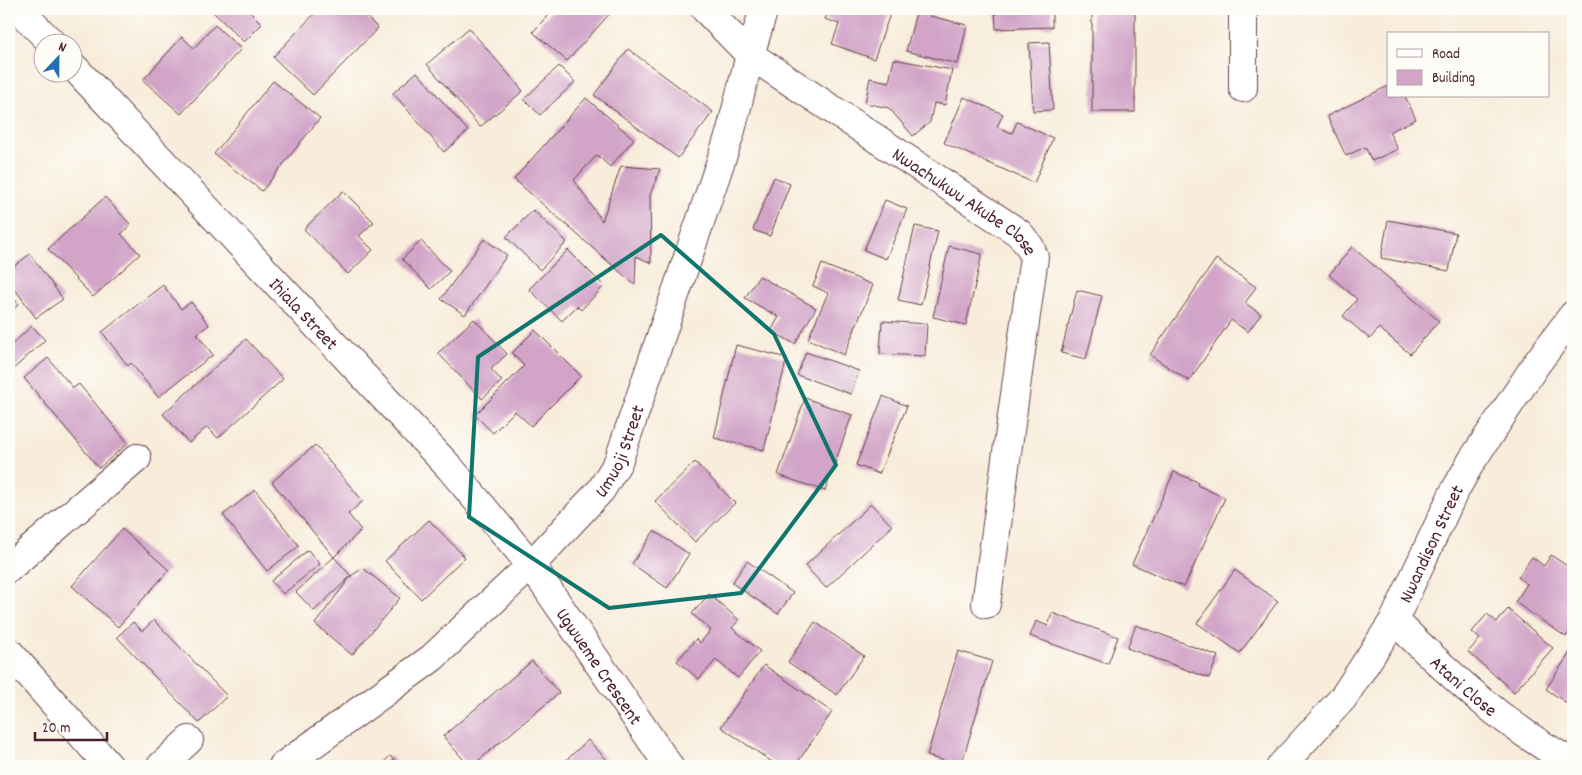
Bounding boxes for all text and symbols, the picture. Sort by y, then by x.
north arrow [32,32,82,82]
legend [1387,32,1550,98]
text: N [55,37,69,58]
text: Road [1432,44,1460,66]
text: Building [1432,68,1475,90]
street label: Nwachukwu Akube Close [886,143,1042,260]
street label: Ihiala Street [261,273,343,358]
street label: Umuoji Street [590,402,653,506]
street label: Nwandison Street [1394,481,1472,608]
street label: Ugwueme Crescent [547,604,647,732]
street label: Atani Close [1422,651,1502,725]
scale bar [35,710,108,742]
text: 20 m [42,718,70,740]

